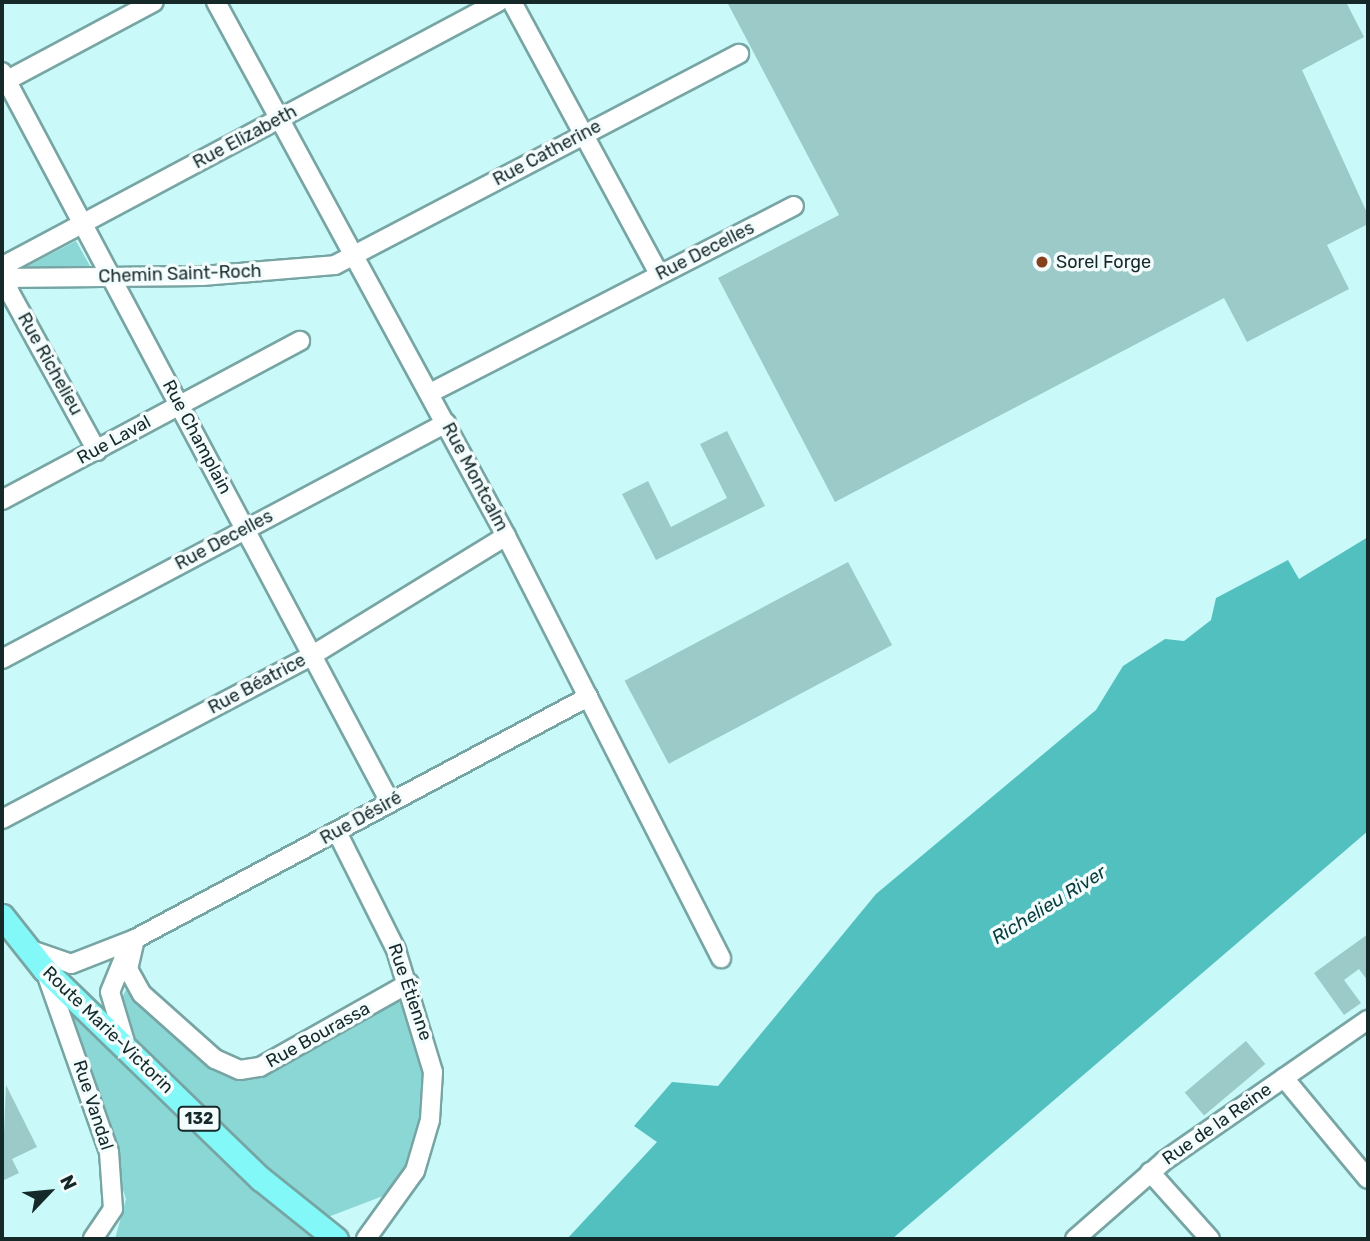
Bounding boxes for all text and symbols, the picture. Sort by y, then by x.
street label: Rue Elizabeth [189,101,301,173]
street label: Rue Catherine [489,115,605,191]
street label: Rue Decelles [652,217,758,285]
place label: Sorel Forge [1056,251,1151,273]
marker: Sorel Forge [1034,254,1050,270]
street label: Chemin Saint-Roch [98,260,262,288]
street label: Rue Richelieu [13,309,87,419]
street label: Rue Champlain [158,376,236,498]
street label: Rue Laval [73,411,155,469]
street label: Rue Montcalm [437,419,513,535]
street label: Rue Decelles [171,505,277,575]
street label: Rue Béatrice [205,649,309,719]
street label: Rue Désiré [316,787,406,849]
water label: Richelieu River [987,861,1111,949]
street label: Rue Étienne [383,941,437,1043]
street label: Route Marie-Victorin [38,962,178,1098]
street label: Rue Bourassa [262,998,374,1072]
street label: Rue Vandal [68,1057,118,1153]
street label: Rue de la Reine [1158,1078,1276,1170]
road number: 132 [176,1106,222,1132]
north arrow [14,1157,84,1227]
text: N [55,1171,82,1194]

